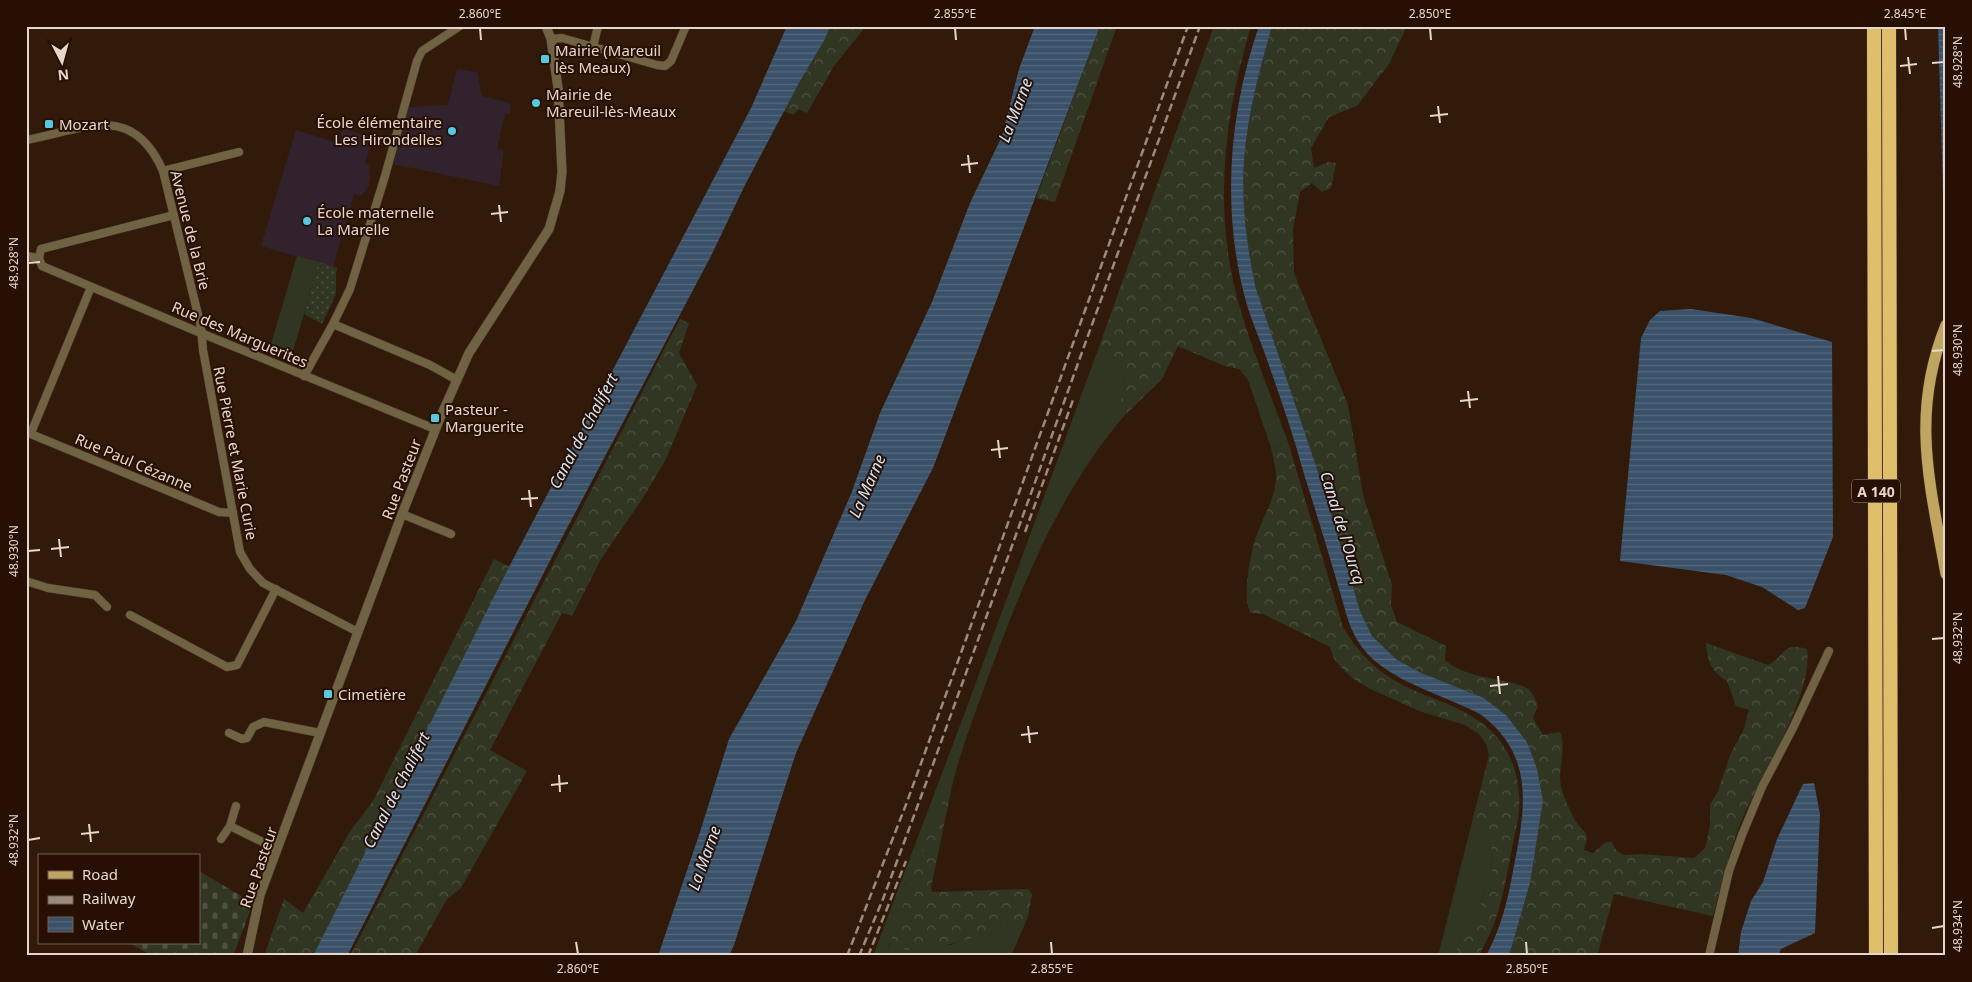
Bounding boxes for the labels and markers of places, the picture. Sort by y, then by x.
place label: Mairie (Mareuil lès Meaux) [555,40,661,77]
marker: Mairie (Mareuil lès Meaux) [539,53,551,65]
place label: Mairie de Mareuil-lès-Meaux [546,84,676,121]
marker: Mairie de Mareuil-lès-Meaux [530,97,542,109]
place label: École élémentaire Les Hirondelles [317,112,442,149]
place label: Mozart [59,114,109,134]
marker: Mozart [43,118,55,130]
marker: École élémentaire Les Hirondelles [446,125,458,137]
place label: École maternelle La Marelle [317,202,434,239]
marker: École maternelle La Marelle [301,215,313,227]
place label: Pasteur - Marguerite [445,399,524,436]
marker: Pasteur - Marguerite [429,412,441,424]
place label: Cimetière [338,684,406,704]
marker: Cimetière [322,688,334,700]

